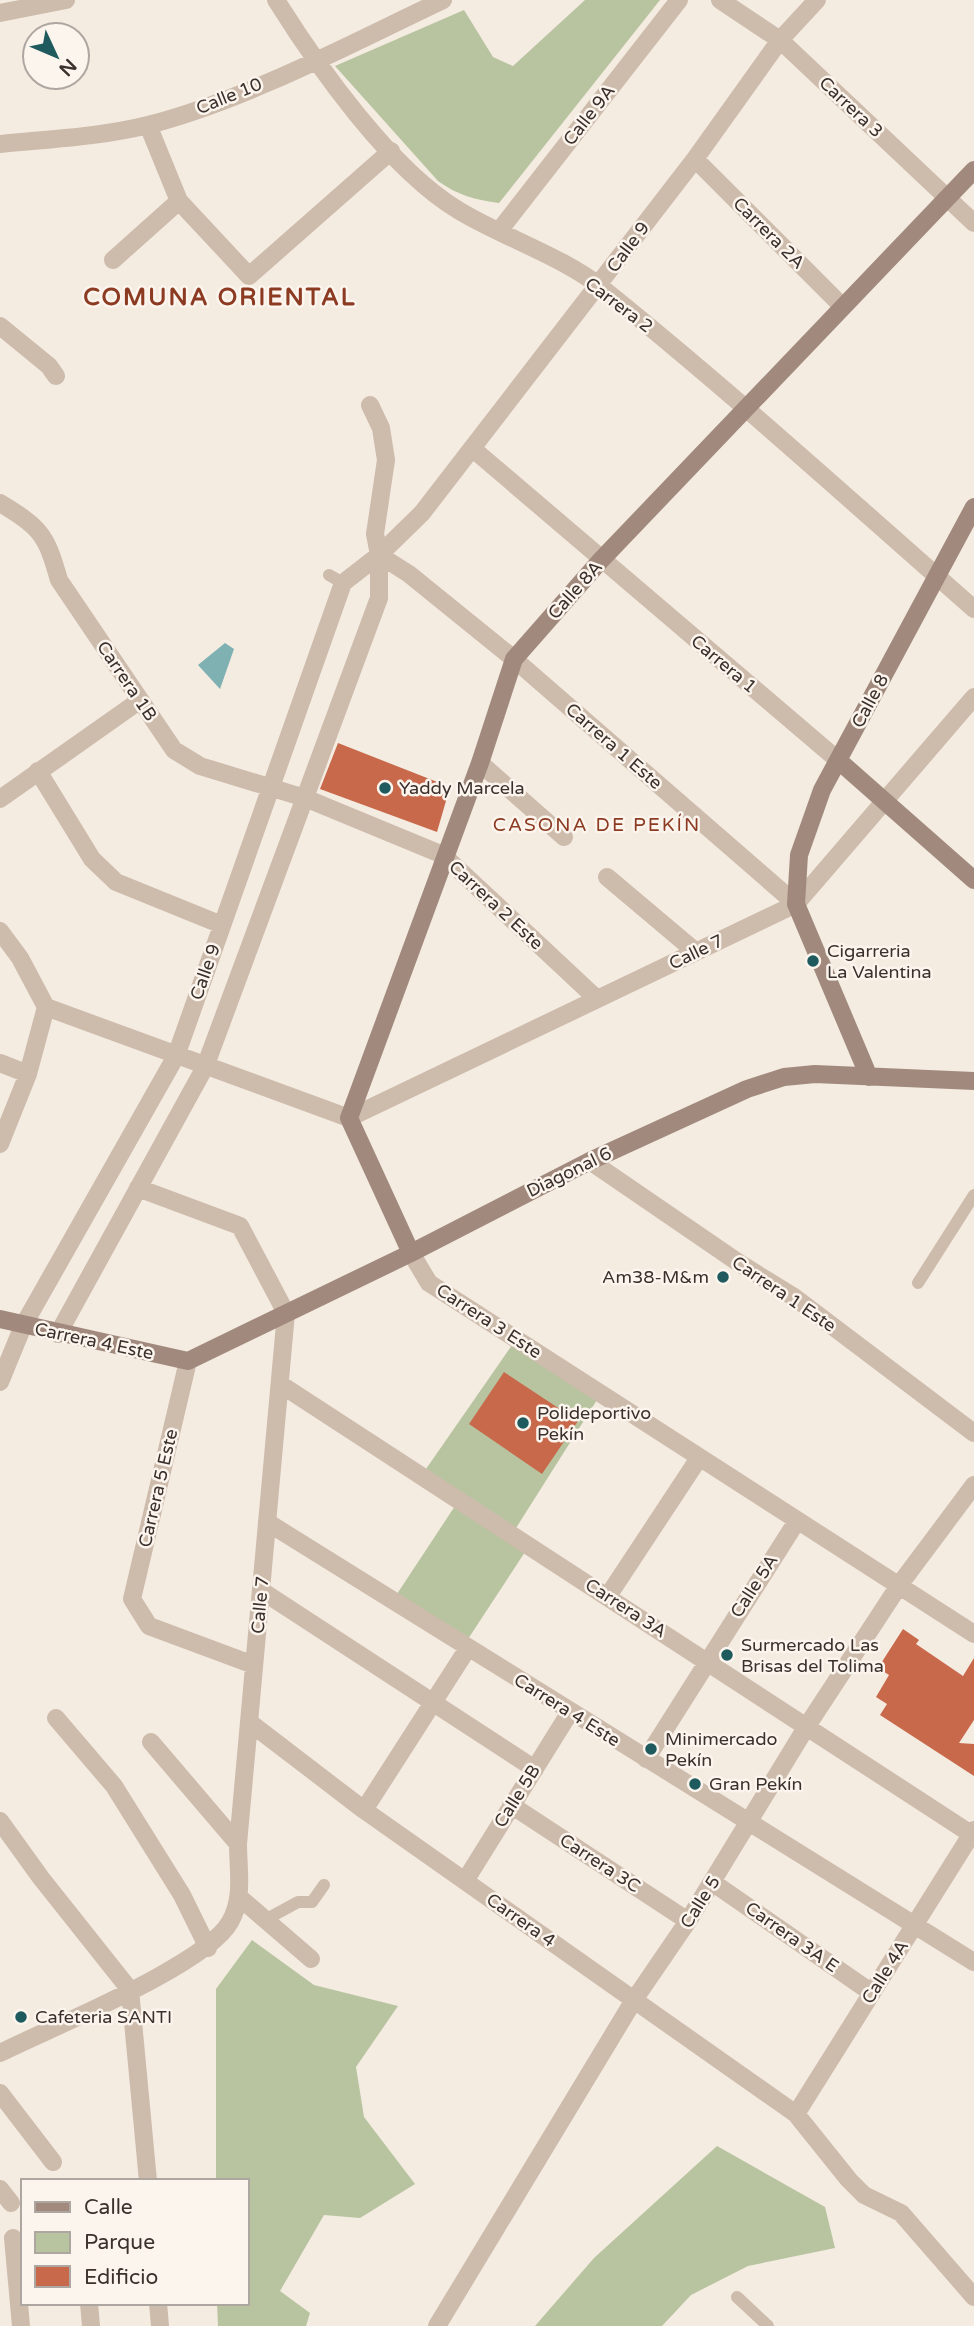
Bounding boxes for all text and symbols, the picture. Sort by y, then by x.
north arrow [21,21,91,91]
text: N [54,54,81,80]
street label: Carrera 3 [814,72,888,142]
street label: Calle 10 [193,73,265,119]
street label: Calle 9A [558,80,620,150]
street label: Carrera 2A [728,192,810,274]
street label: Calle 9 [602,217,654,277]
street label: Carrera 2 [581,272,657,338]
district label: COMUNA ORIENTAL [83,283,357,312]
street label: Calle 8A [543,556,607,624]
street label: Carrera 1 [687,630,761,698]
street label: Carrera 1B [92,637,162,725]
street label: Calle 8 [847,670,893,732]
street label: Carrera 1 Este [561,698,667,794]
place label: Yaddy Marcela [399,777,525,799]
marker: Yaddy Marcela [377,780,393,796]
district label: CASONA DE PEKÍN [493,813,701,836]
street label: Carrera 2 Este [444,856,548,954]
street label: Calle 7 [665,929,727,975]
place label: Cigarreria La Valentina [827,940,932,983]
street label: Calle 9 [185,941,225,1003]
marker: Cigarreria La Valentina [805,953,821,969]
street label: Diagonal 6 [523,1142,615,1202]
street label: Carrera 1 Este [728,1251,840,1337]
place label: Am38-M&m [602,1266,709,1288]
marker: Am38-M&m [715,1269,731,1285]
street label: Carrera 3 Este [432,1279,546,1363]
street label: Carrera 4 Este [33,1318,155,1364]
place label: Polideportivo Pekín [537,1402,651,1445]
marker: Polideportivo Pekín [515,1415,531,1431]
street label: Carrera 5 Este [134,1427,182,1549]
street label: Calle 5A [725,1550,783,1622]
street label: Carrera 3A [581,1574,671,1642]
street label: Calle 7 [247,1575,273,1635]
place label: Surmercado Las Brisas del Tolima [741,1634,884,1677]
marker: Surmercado Las Brisas del Tolima [719,1647,735,1663]
street label: Carrera 4 Este [510,1669,624,1751]
place label: Minimercado Pekín [665,1728,778,1771]
marker: Minimercado Pekín [643,1741,659,1757]
street label: Calle 5B [489,1760,545,1832]
place label: Gran Pekín [709,1773,803,1795]
marker: Gran Pekín [687,1776,703,1792]
street label: Carrera 3C [555,1829,645,1897]
street label: Calle 5 [675,1872,725,1932]
street label: Carrera 4 [482,1888,560,1952]
street label: Carrera 3A E [741,1897,843,1977]
street label: Calle 4A [857,1936,913,2008]
place label: Cafeteria SANTI [35,2006,172,2028]
marker: Cafeteria SANTI [13,2009,29,2025]
legend [21,2179,248,2305]
text: Calle [84,2195,133,2220]
text: Parque [84,2230,155,2255]
text: Edificio [84,2265,158,2290]

